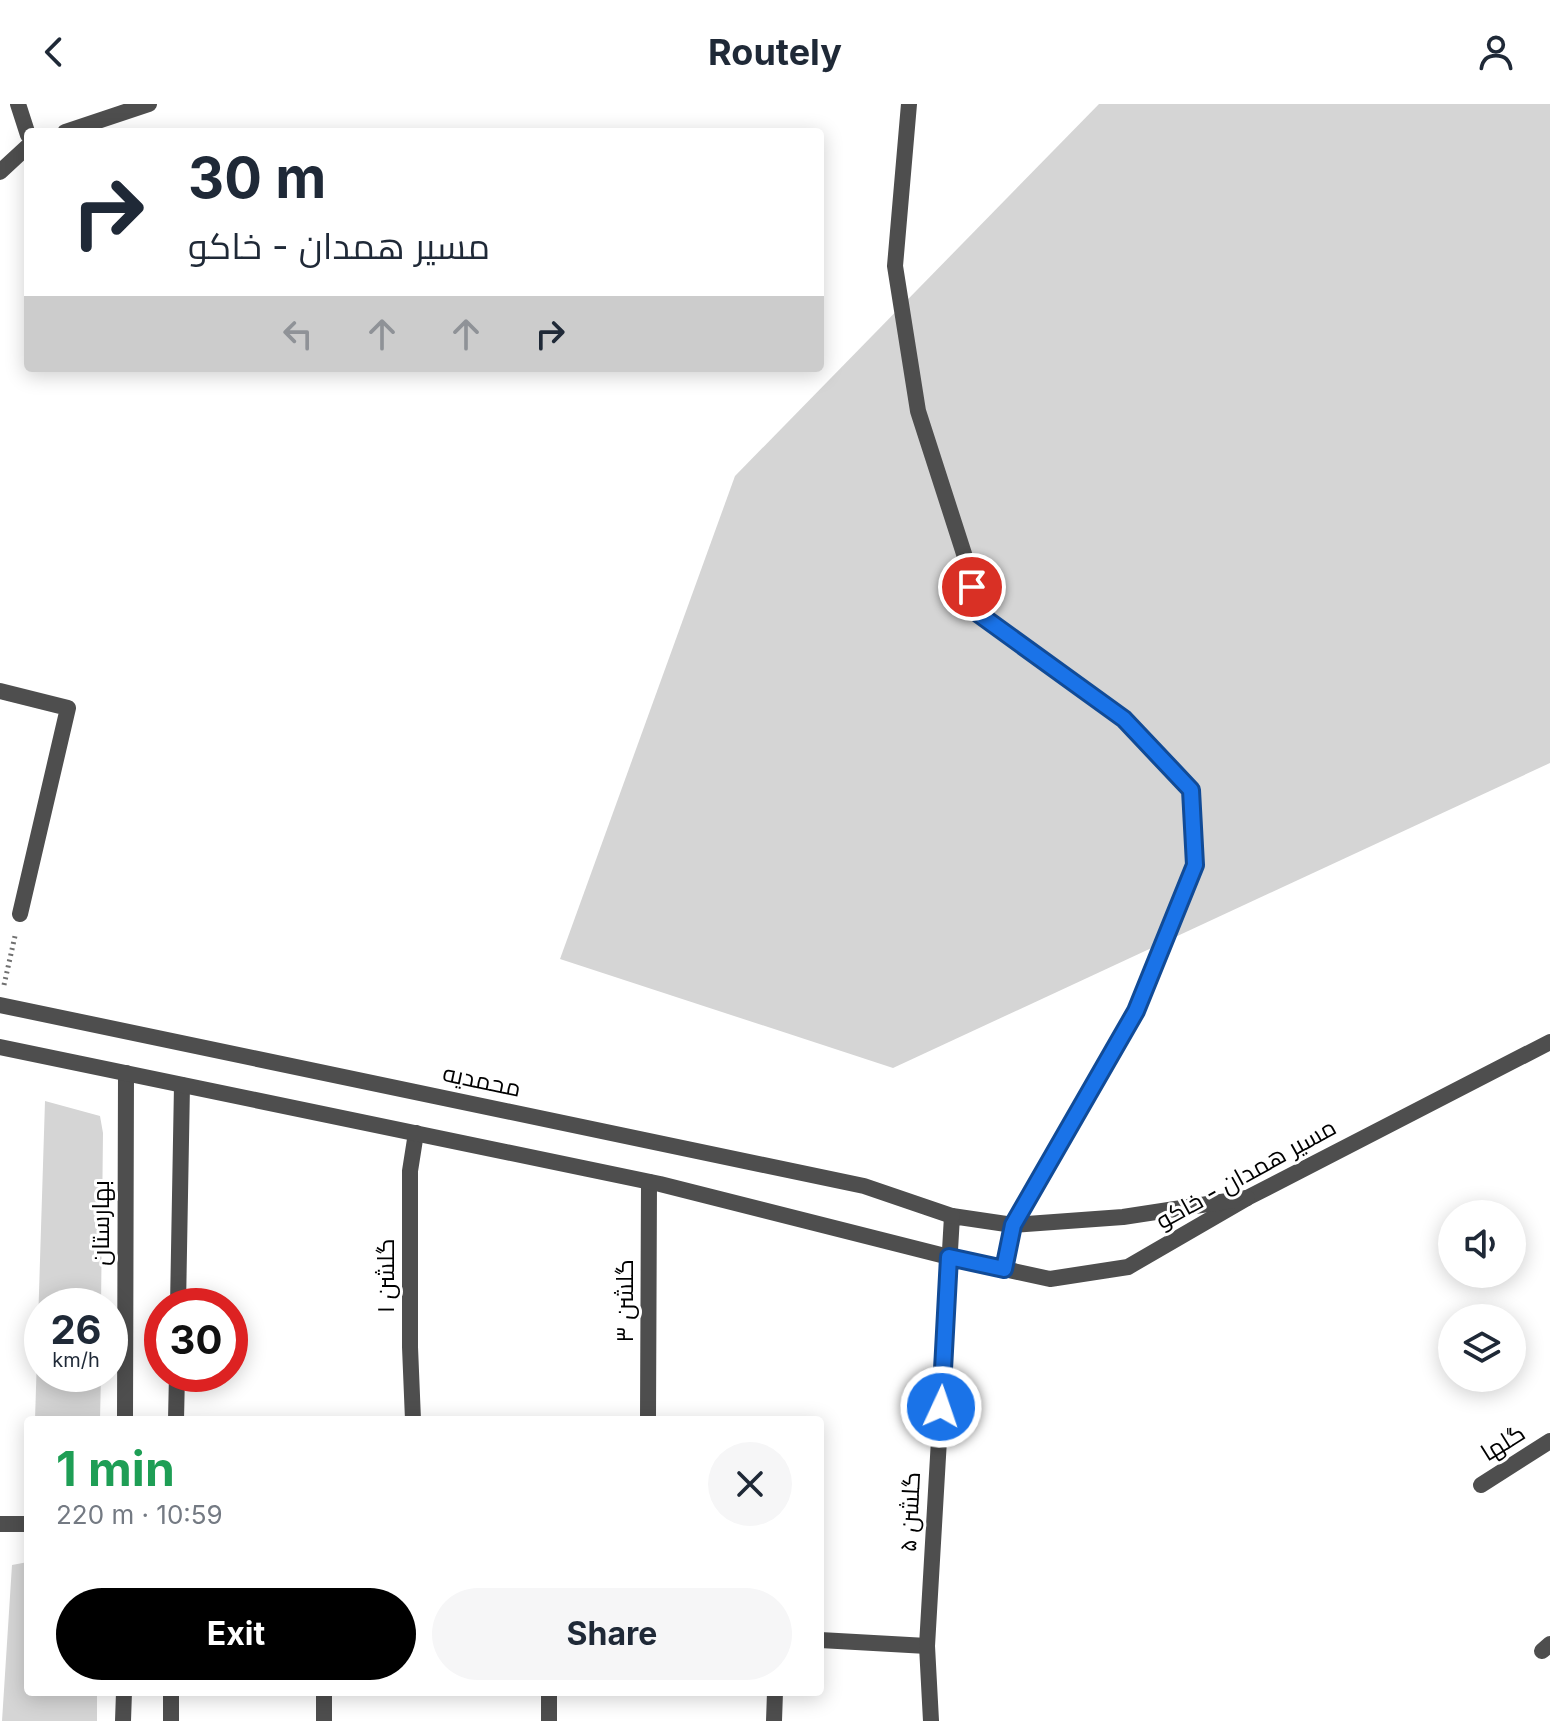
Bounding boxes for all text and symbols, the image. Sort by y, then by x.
icon: back [32,30,76,74]
text: Routely [708,30,842,74]
icon: person [1474,30,1518,74]
text: 30 m [188,144,326,212]
icon: right [56,160,160,264]
text: مسیر همدان - خاکو [188,224,490,268]
icon: left [276,312,320,356]
icon: ahead [360,312,404,356]
icon: ahead [444,312,488,356]
icon: right [528,312,572,356]
pin [938,553,1006,621]
icon: arrive [950,565,994,609]
street label: محمدیه [440,1058,524,1103]
street label: مسیر همدان - خاکو [1151,1112,1341,1235]
street label: بهارستان [86,1180,115,1266]
map controls [1438,1200,1526,1392]
button: sound [1438,1200,1526,1288]
street label: گلشن ۱ [371,1239,400,1313]
street label: گلشن ۳ [610,1259,639,1343]
speed limit sign: 30 [144,1288,248,1392]
button: layers [1438,1304,1526,1392]
text: 26 [50,1305,102,1354]
text: km/h [52,1348,100,1372]
position arrow [899,1365,983,1449]
street label: گلها [1475,1418,1530,1467]
text: 1 min [56,1439,175,1498]
button: close [708,1442,792,1526]
street label: گلشن ۵ [893,1471,926,1553]
text: 220 m · 10:59 [56,1499,223,1530]
button: Exit [56,1588,416,1680]
button: Share [432,1588,792,1680]

